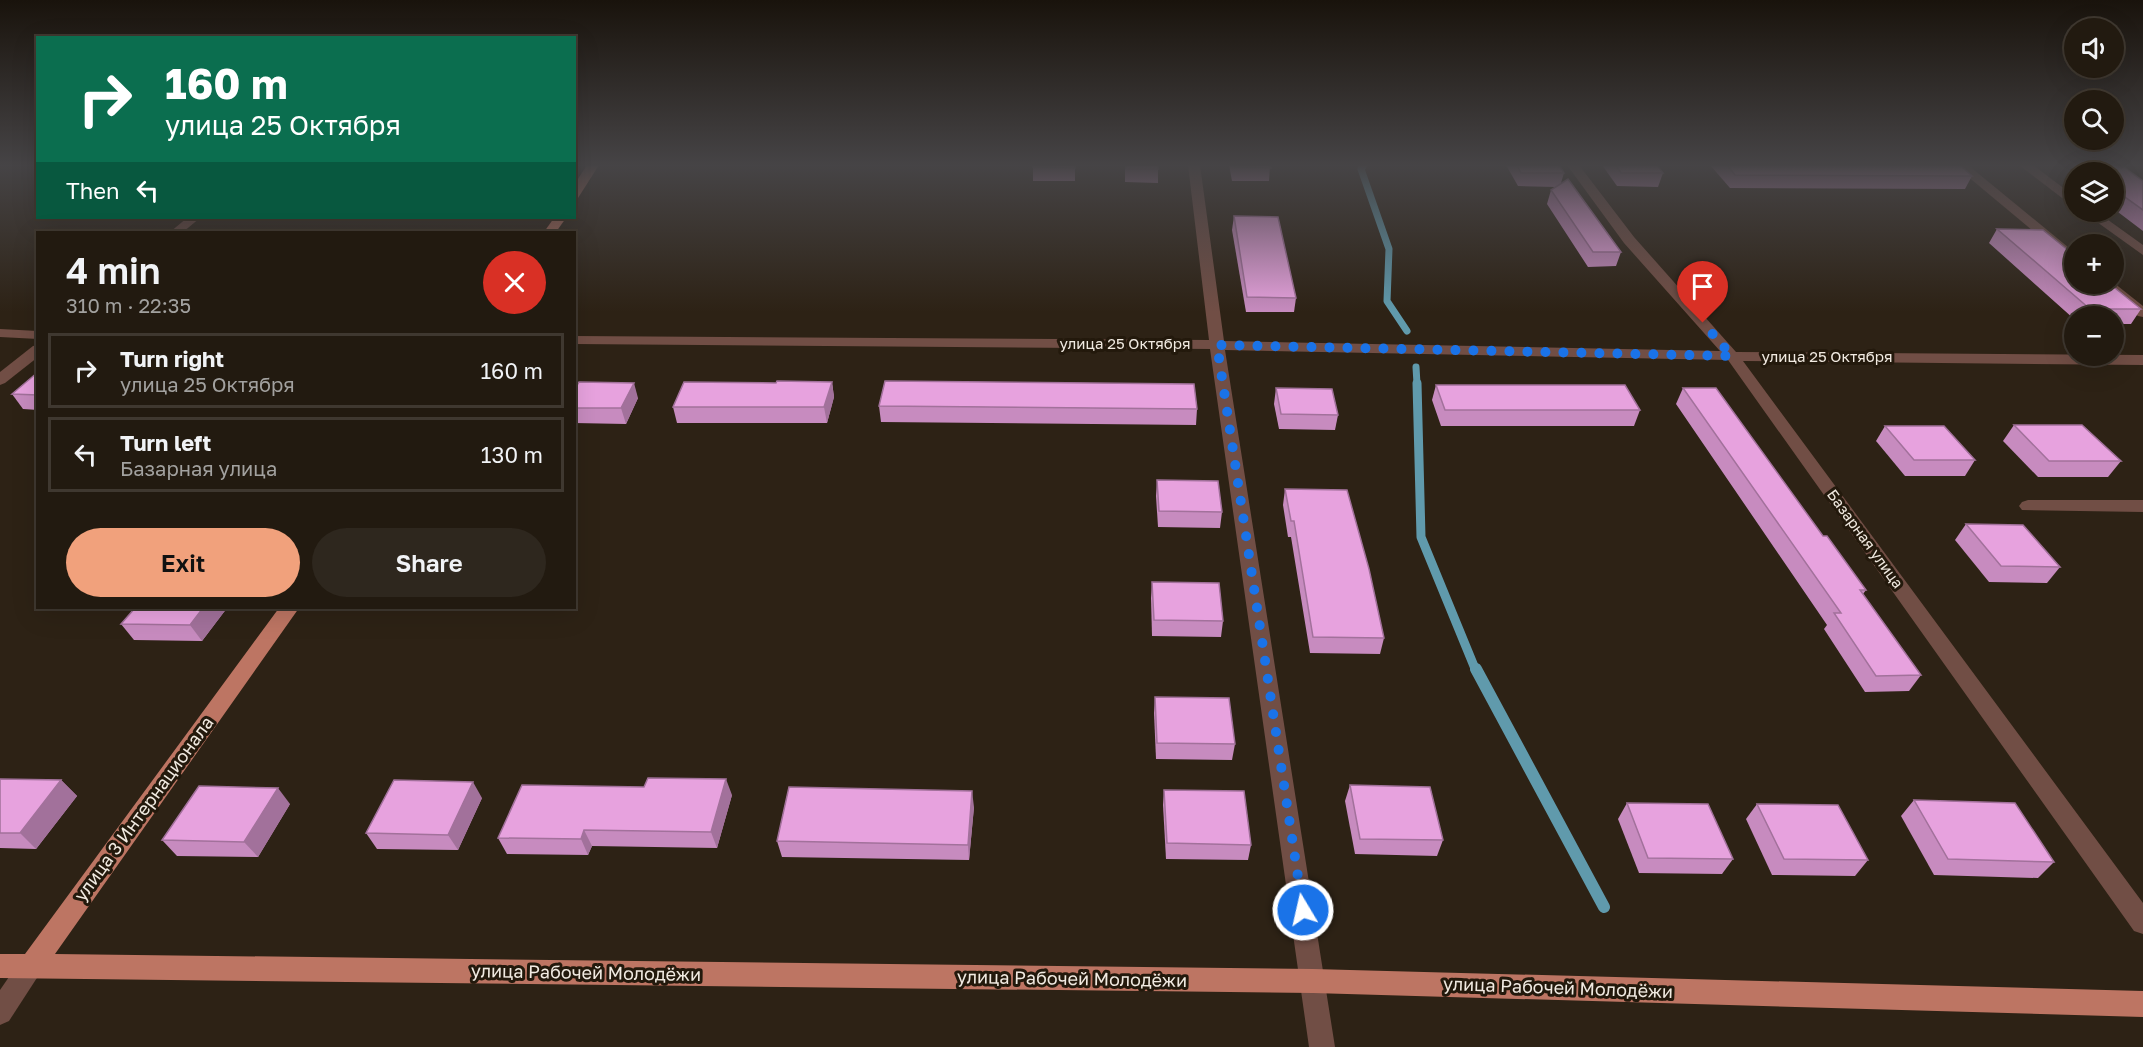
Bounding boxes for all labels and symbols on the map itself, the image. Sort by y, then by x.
pin [1677,261,1728,323]
street label: улица 25 Октября [1059,334,1191,352]
street label: улица 25 Октября [1761,347,1893,365]
street label: Базарная улица [1824,485,1908,591]
street label: улица 3 Интернационала [69,712,218,905]
position arrow [1271,878,1335,942]
street label: улица Рабочей Молодёжи [471,959,701,985]
street label: улица Рабочей Молодёжи [957,965,1187,991]
street label: улица Рабочей Молодёжи [1443,972,1673,1002]

